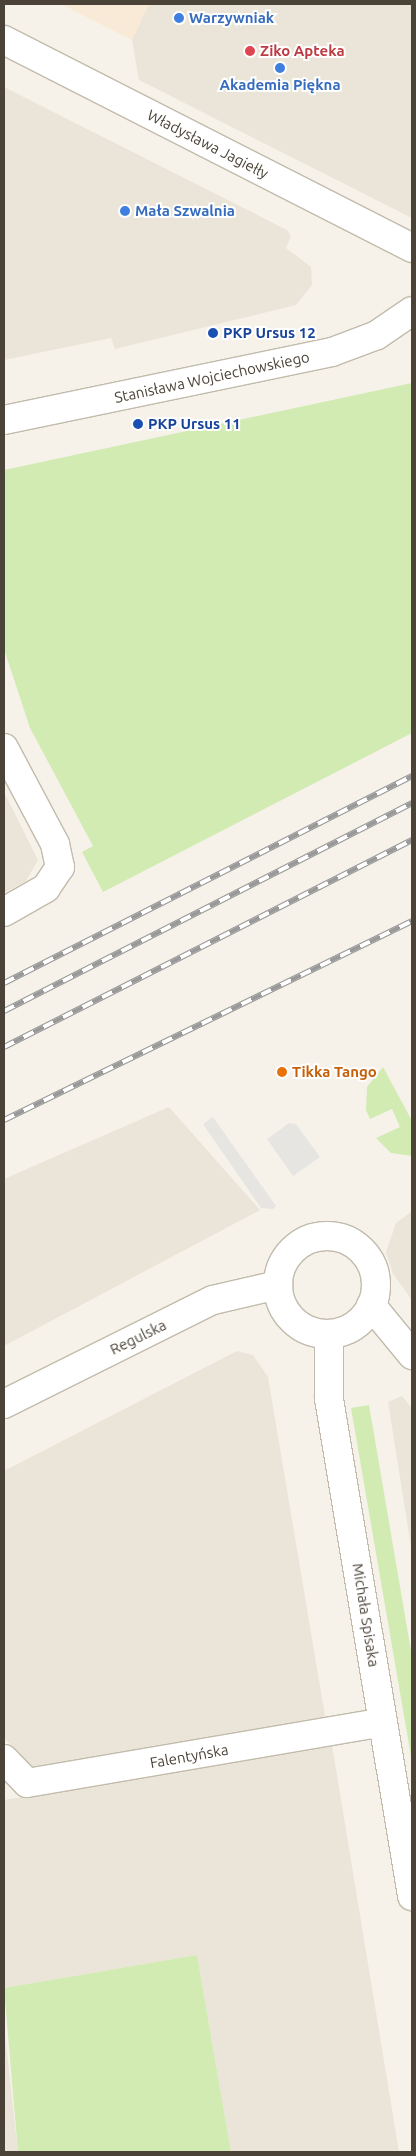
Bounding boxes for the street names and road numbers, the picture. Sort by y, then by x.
street label: Władysława Jagiełły [144,106,272,182]
street label: Stanisława Wojciechowskiego [113,348,311,406]
street label: Regulska [107,1316,169,1358]
street label: Michała Spisaka [349,1562,383,1668]
street label: Falentyńska [148,1740,230,1772]

